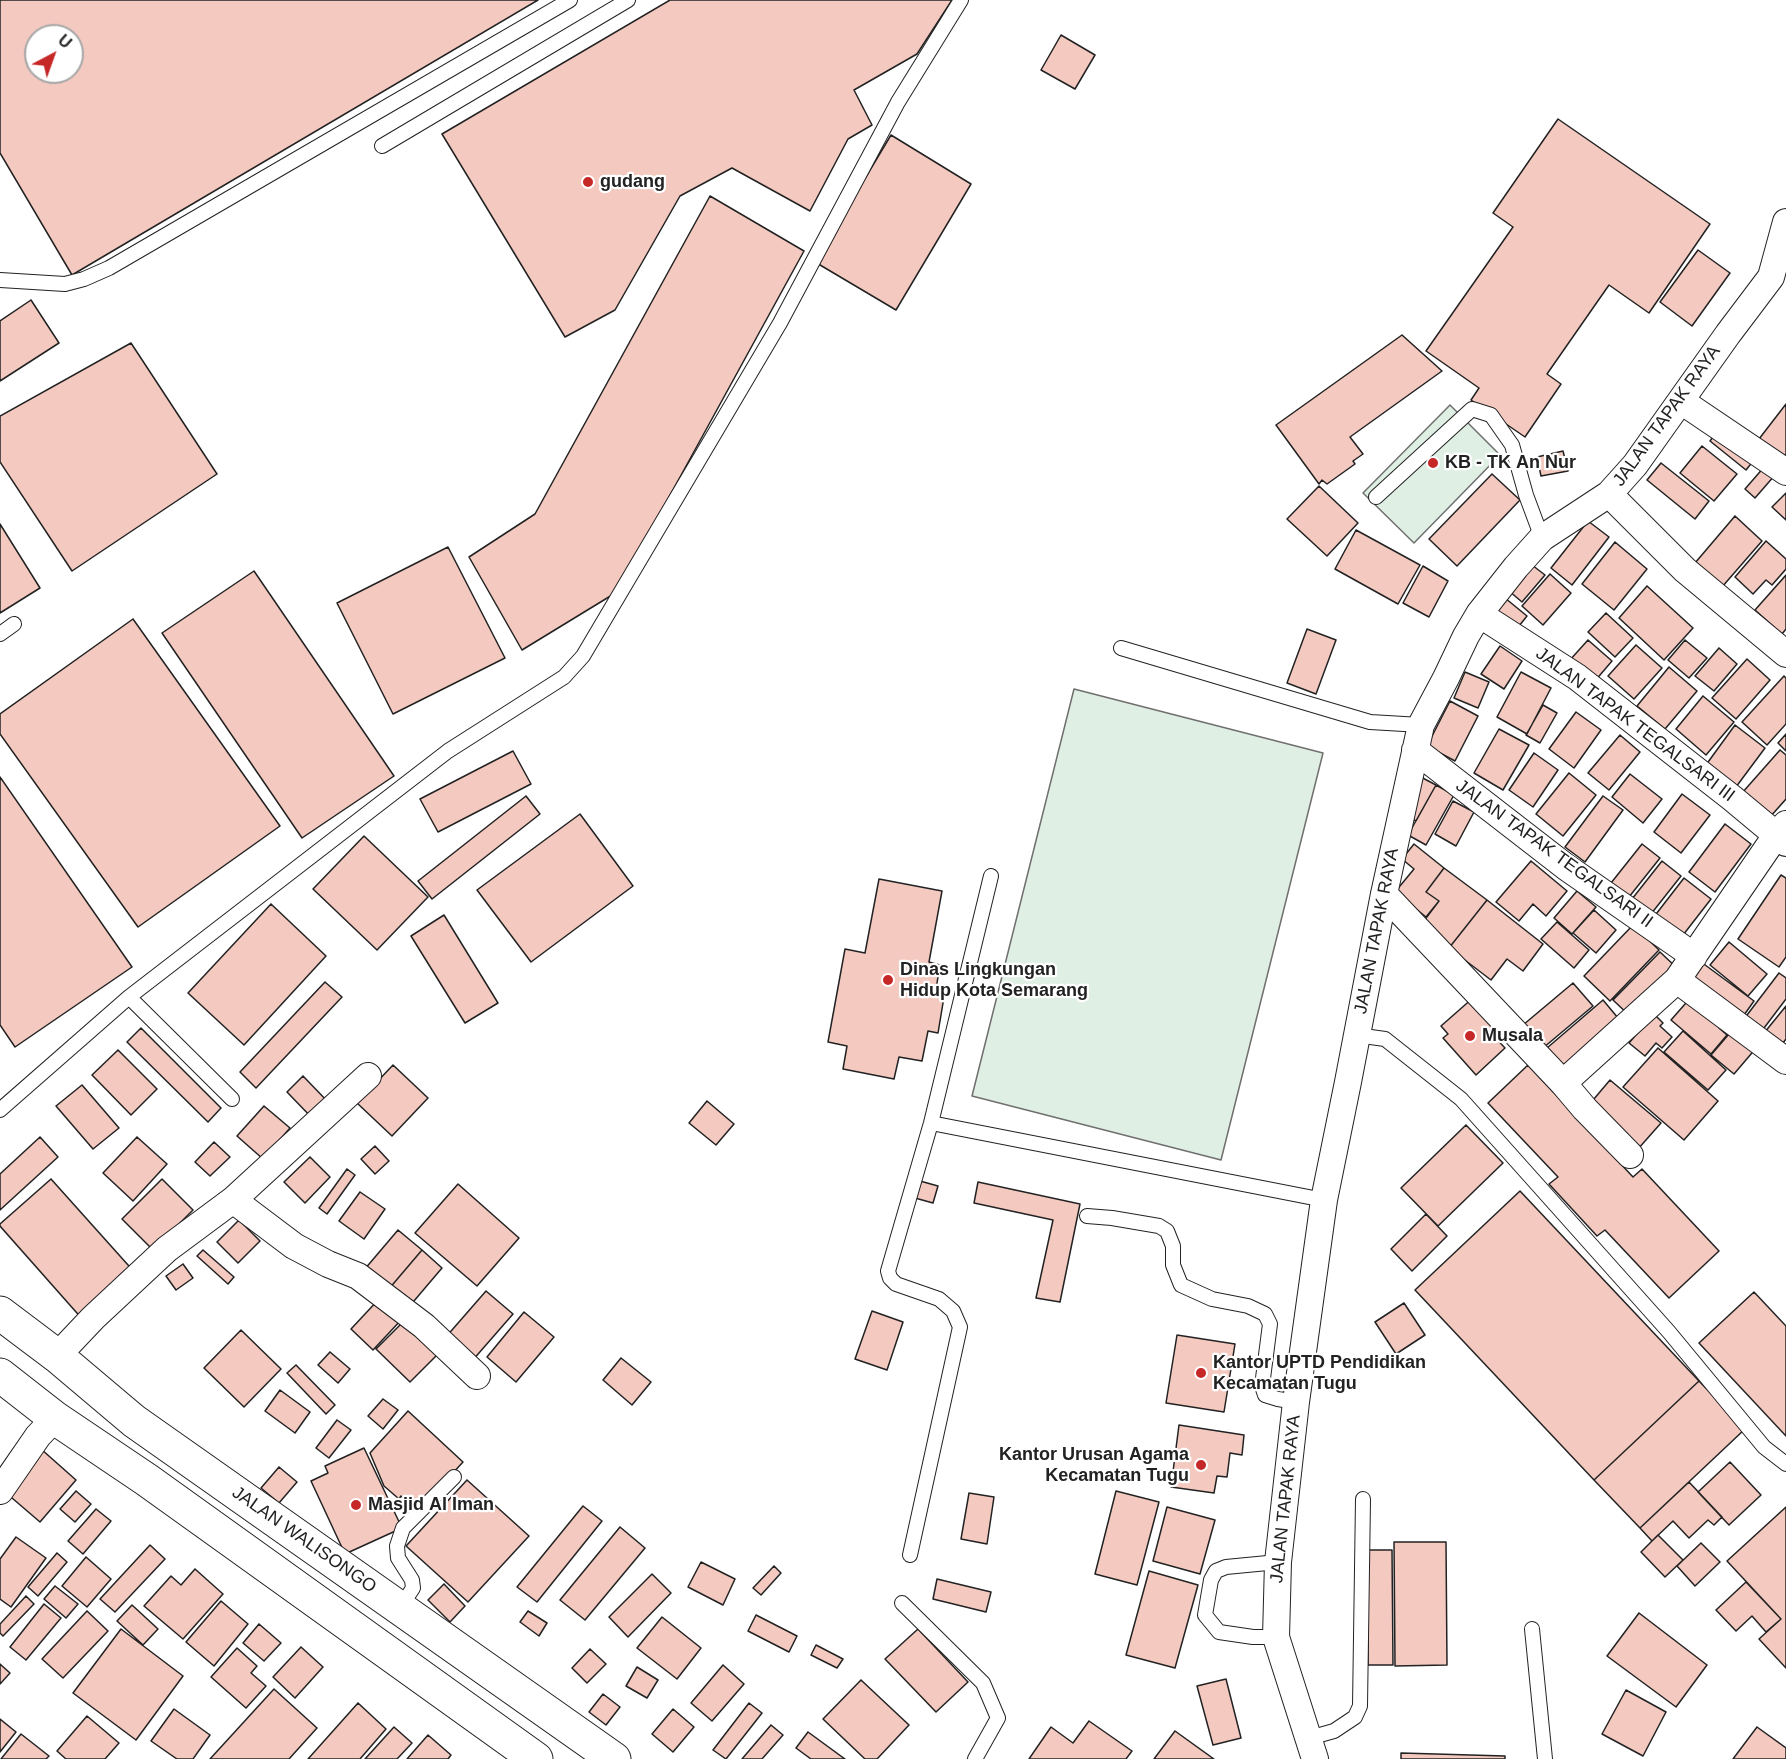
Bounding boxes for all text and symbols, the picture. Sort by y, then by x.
north arrow [24,24,84,84]
text: U [55,31,75,52]
place label: gudang [600,171,665,193]
marker: gudang [581,175,595,189]
street label: JALAN TAPAK RAYA [1609,341,1725,491]
place label: KB - TK An Nur [1445,452,1576,474]
marker: KB - TK An Nur [1426,456,1440,470]
street label: JALAN TAPAK TEGALSARI III [1531,643,1739,807]
street label: JALAN TAPAK TEGALSARI II [1451,775,1657,933]
street label: JALAN TAPAK RAYA [1350,846,1404,1016]
place label: Dinas Lingkungan Hidup Kota Semarang [900,959,1088,1002]
marker: Dinas Lingkungan Hidup Kota Semarang [881,973,895,987]
place label: Musala [1482,1025,1543,1047]
marker: Musala [1463,1029,1477,1043]
place label: Kantor UPTD Pendidikan Kecamatan Tugu [1213,1352,1426,1394]
marker: Kantor UPTD Pendidikan Kecamatan Tugu [1194,1366,1208,1380]
street label: JALAN TAPAK RAYA [1266,1414,1306,1584]
place label: Kantor Urusan Agama Kecamatan Tugu [999,1444,1189,1486]
marker: Kantor Urusan Agama Kecamatan Tugu [1194,1458,1208,1472]
street label: JALAN WALISONGO [228,1482,380,1598]
place label: Masjid Al Iman [368,1494,494,1516]
marker: Masjid Al Iman [349,1498,363,1512]

